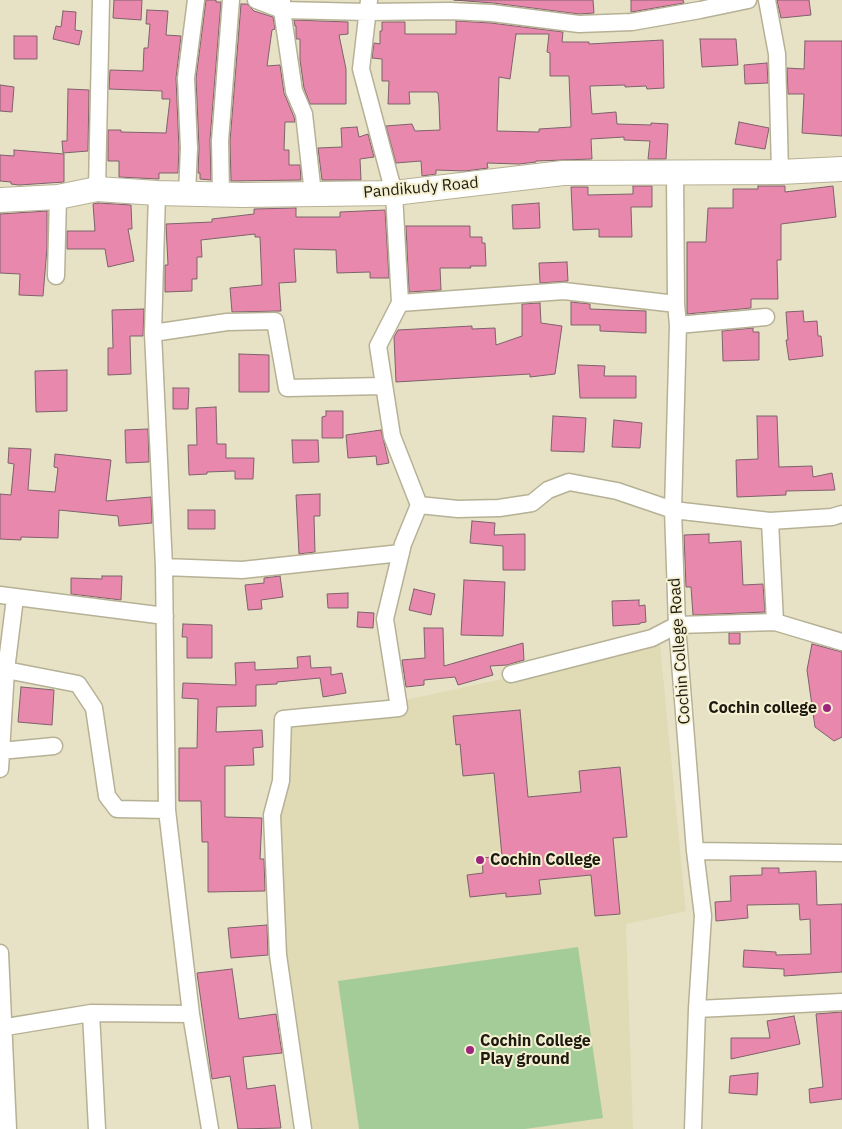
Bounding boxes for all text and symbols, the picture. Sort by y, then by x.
street label: Pandikudy Road [363,173,479,203]
street label: Cochin College Road [665,577,695,725]
place label: Cochin college [708,698,817,718]
marker: Cochin college [821,702,833,714]
place label: Cochin College [490,850,601,870]
marker: Cochin College [474,854,486,866]
place label: Cochin College Play ground [480,1031,591,1069]
marker: Cochin College Play ground [464,1044,476,1056]

